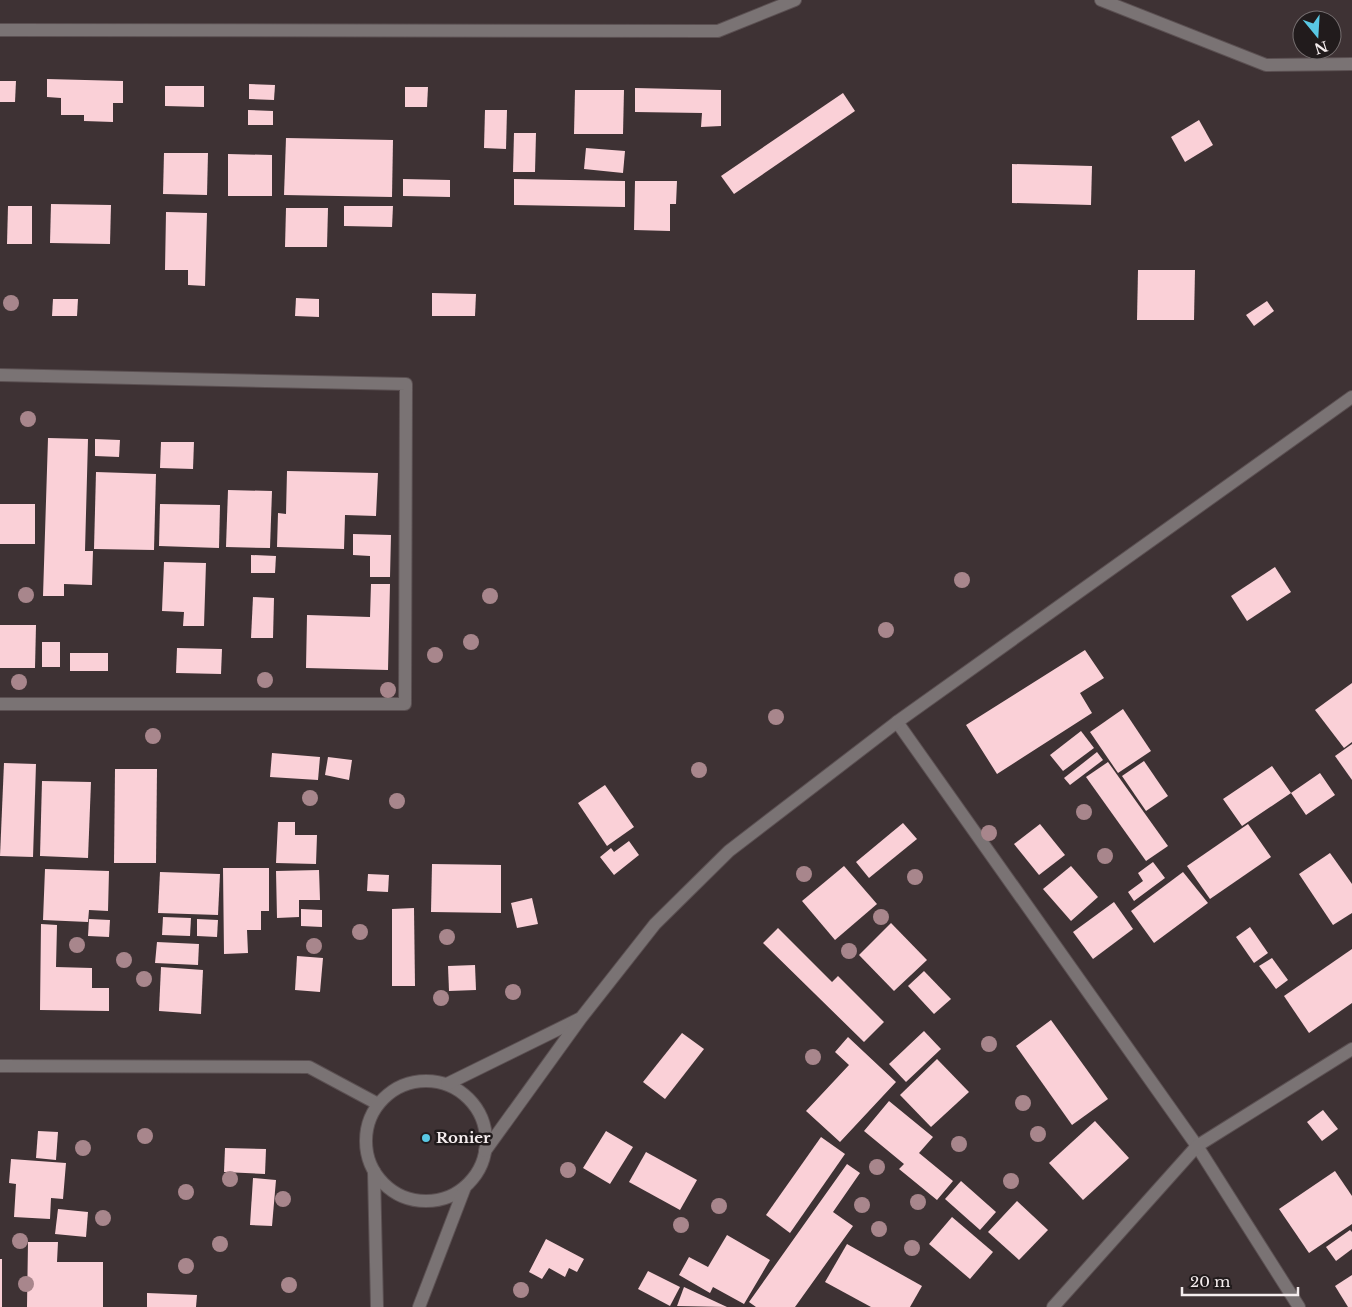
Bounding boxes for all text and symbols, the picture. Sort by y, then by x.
north arrow [1292,10,1342,60]
text: N [1312,37,1330,58]
place label: Ronier [436,1128,491,1147]
marker: Ronier [420,1132,432,1144]
scale bar [1182,1264,1298,1296]
text: 20 m [1190,1272,1230,1291]

